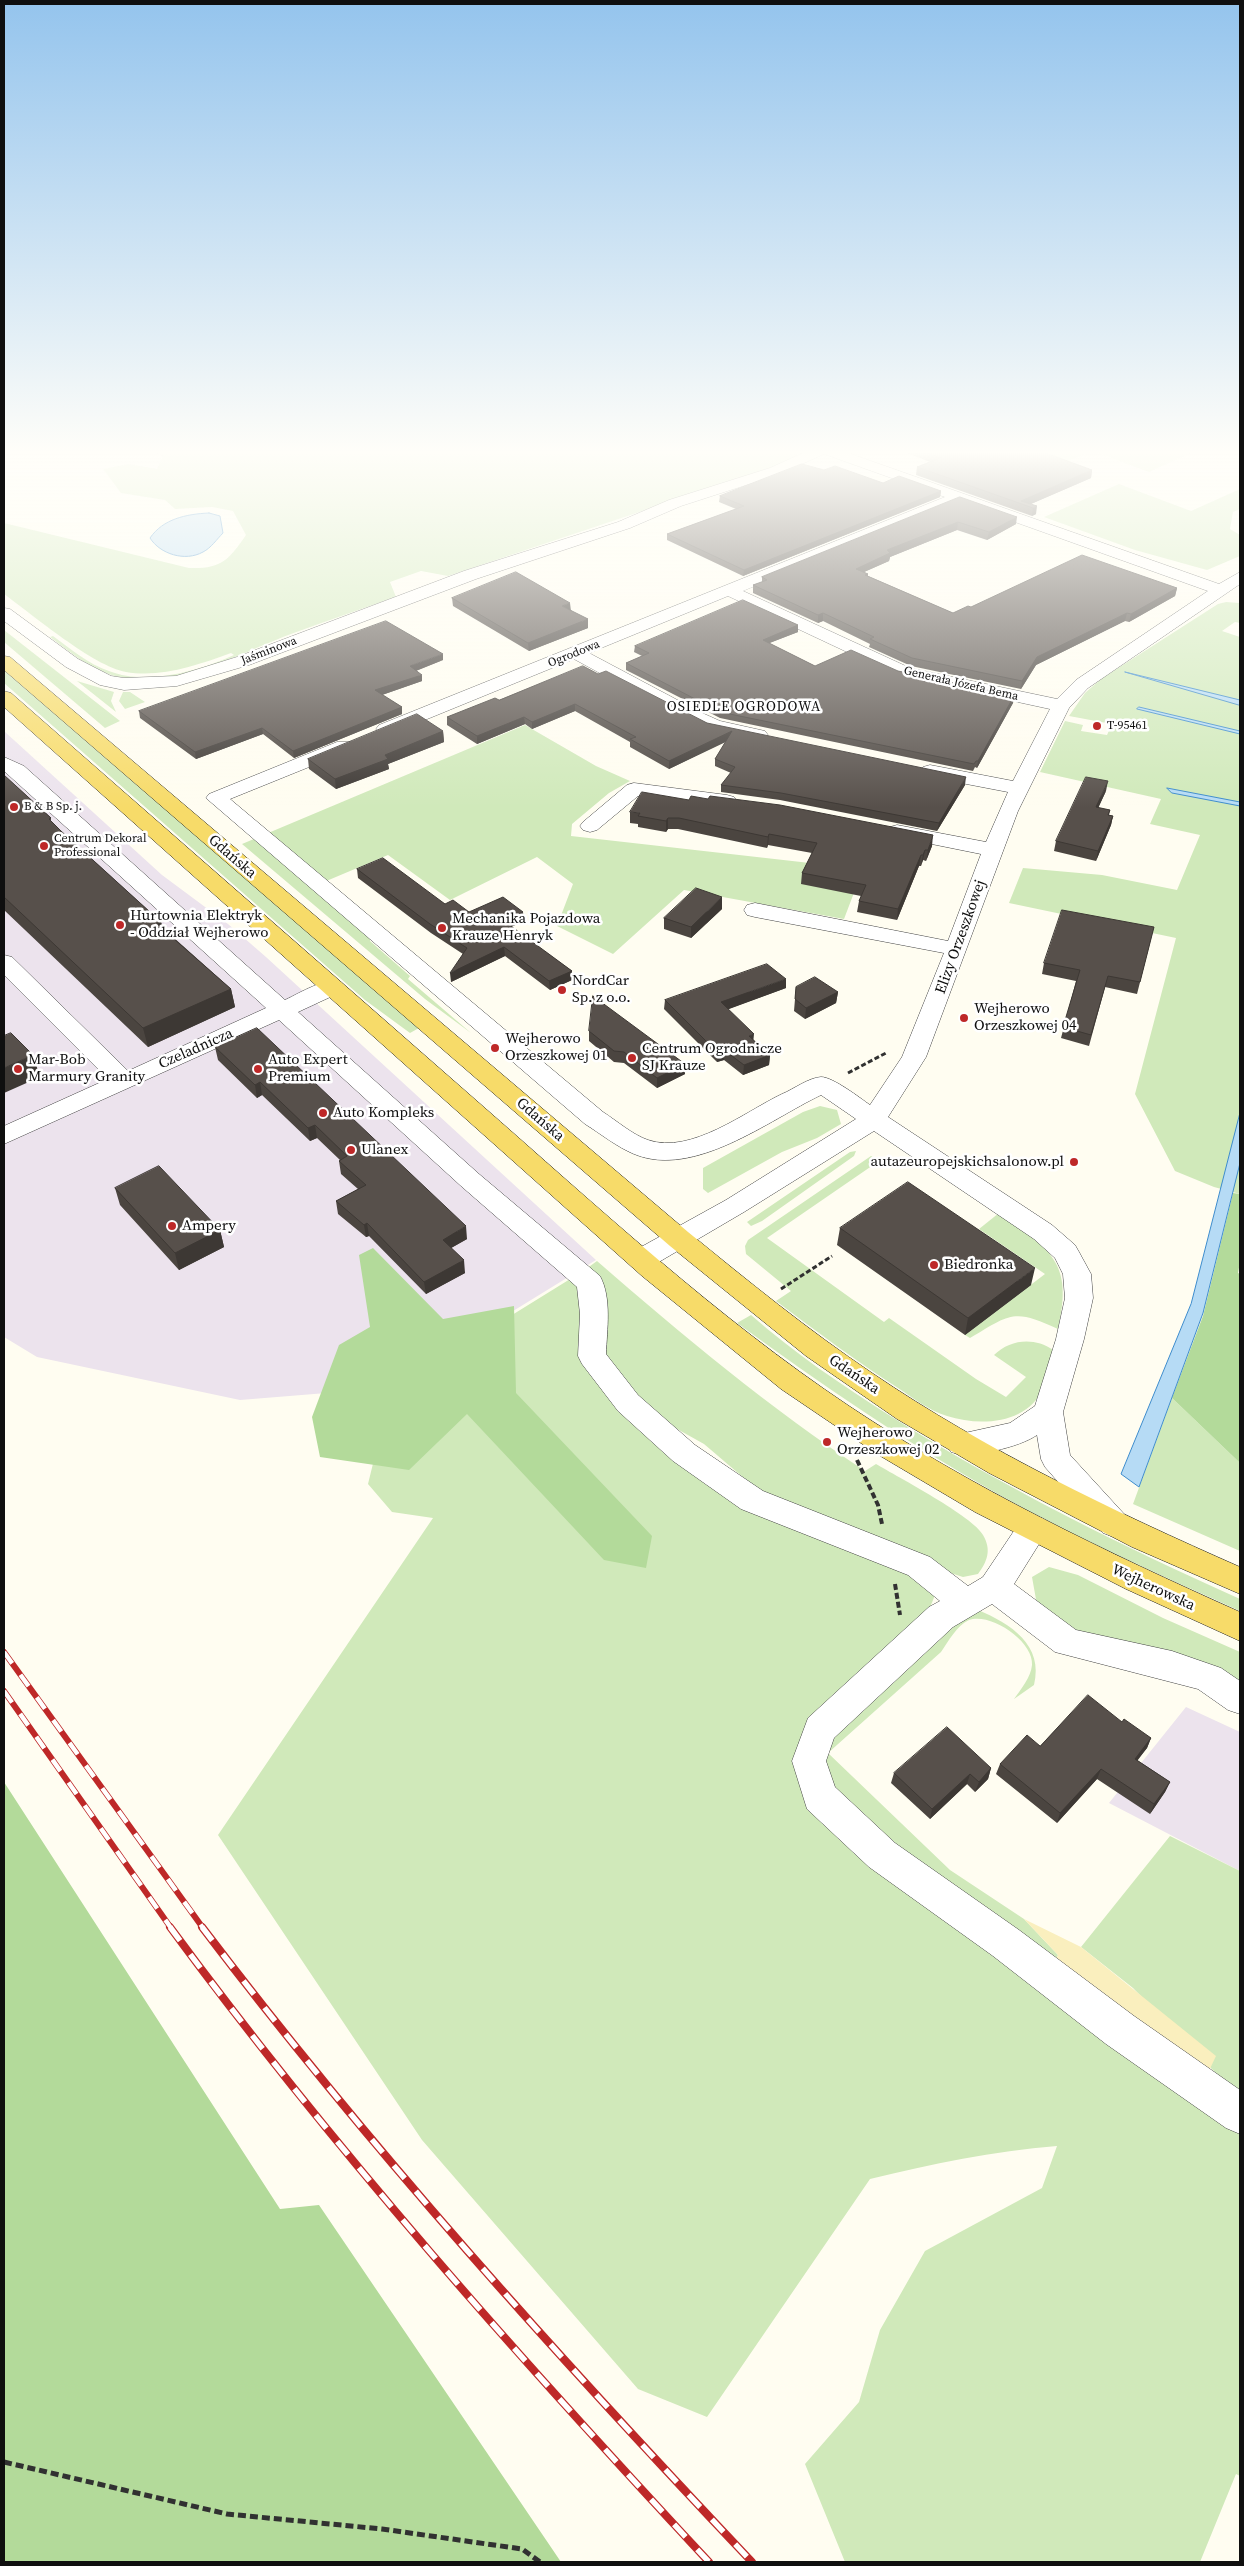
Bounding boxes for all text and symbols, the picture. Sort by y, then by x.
street label: Jaśminowa [239,634,299,668]
street label: Ogrodowa [546,637,602,671]
street label: Generała Józefa Bema [902,664,1020,704]
district label: OSIEDLE OGRODOWA [665,699,823,715]
place label: T-95461 [1107,719,1147,733]
marker: T-95461 [1091,720,1103,732]
place label: B & B Sp. j. [24,800,82,814]
marker: B & B Sp. j. [8,801,20,813]
street label: Gdańska [204,831,260,883]
place label: Centrum Dekoral Professional [54,832,147,860]
marker: Centrum Dekoral Professional [38,840,50,852]
street label: Elizy Orzeszkowej [932,878,990,996]
place label: Hurtownia Elektryk - Oddział Wejherowo [130,907,268,942]
place label: Mechanika Pojazdowa Krauze Henryk [452,910,600,945]
marker: Hurtownia Elektryk - Oddział Wejherowo [114,919,126,931]
marker: Mechanika Pojazdowa Krauze Henryk [436,922,448,934]
place label: NordCar Sp. z o.o. [572,972,631,1007]
marker: NordCar Sp. z o.o. [556,984,568,996]
place label: Wejherowo Orzeszkowej 04 [974,1000,1076,1035]
marker: Wejherowo Orzeszkowej 04 [958,1012,970,1024]
street label: Czeladnicza [156,1025,236,1073]
place label: Wejherowo Orzeszkowej 01 [505,1030,607,1065]
place label: Centrum Ogrodnicze SJ Krauze [642,1040,782,1075]
marker: Wejherowo Orzeszkowej 01 [489,1042,501,1054]
place label: Mar-Bob Marmury Granity [28,1051,145,1086]
place label: Auto Expert Premium [268,1051,348,1086]
marker: Centrum Ogrodnicze SJ Krauze [626,1052,638,1064]
marker: Mar-Bob Marmury Granity [12,1063,24,1075]
marker: Auto Expert Premium [252,1063,264,1075]
street label: Gdańska [512,1094,568,1146]
place label: Auto Kompleks [333,1104,434,1122]
marker: Auto Kompleks [317,1107,329,1119]
place label: Ulanex [361,1141,408,1159]
marker: Ulanex [345,1144,357,1156]
place label: autazeuropejskichsalonow.pl [870,1153,1064,1171]
marker: autazeuropejskichsalonow.pl [1068,1156,1080,1168]
place label: Ampery [182,1217,236,1235]
marker: Ampery [166,1220,178,1232]
place label: Biedronka [944,1256,1013,1274]
marker: Biedronka [928,1259,940,1271]
street label: Gdańska [825,1351,883,1399]
place label: Wejherowo Orzeszkowej 02 [837,1424,939,1459]
marker: Wejherowo Orzeszkowej 02 [821,1436,833,1448]
street label: Wejherowska [1109,1561,1197,1615]

